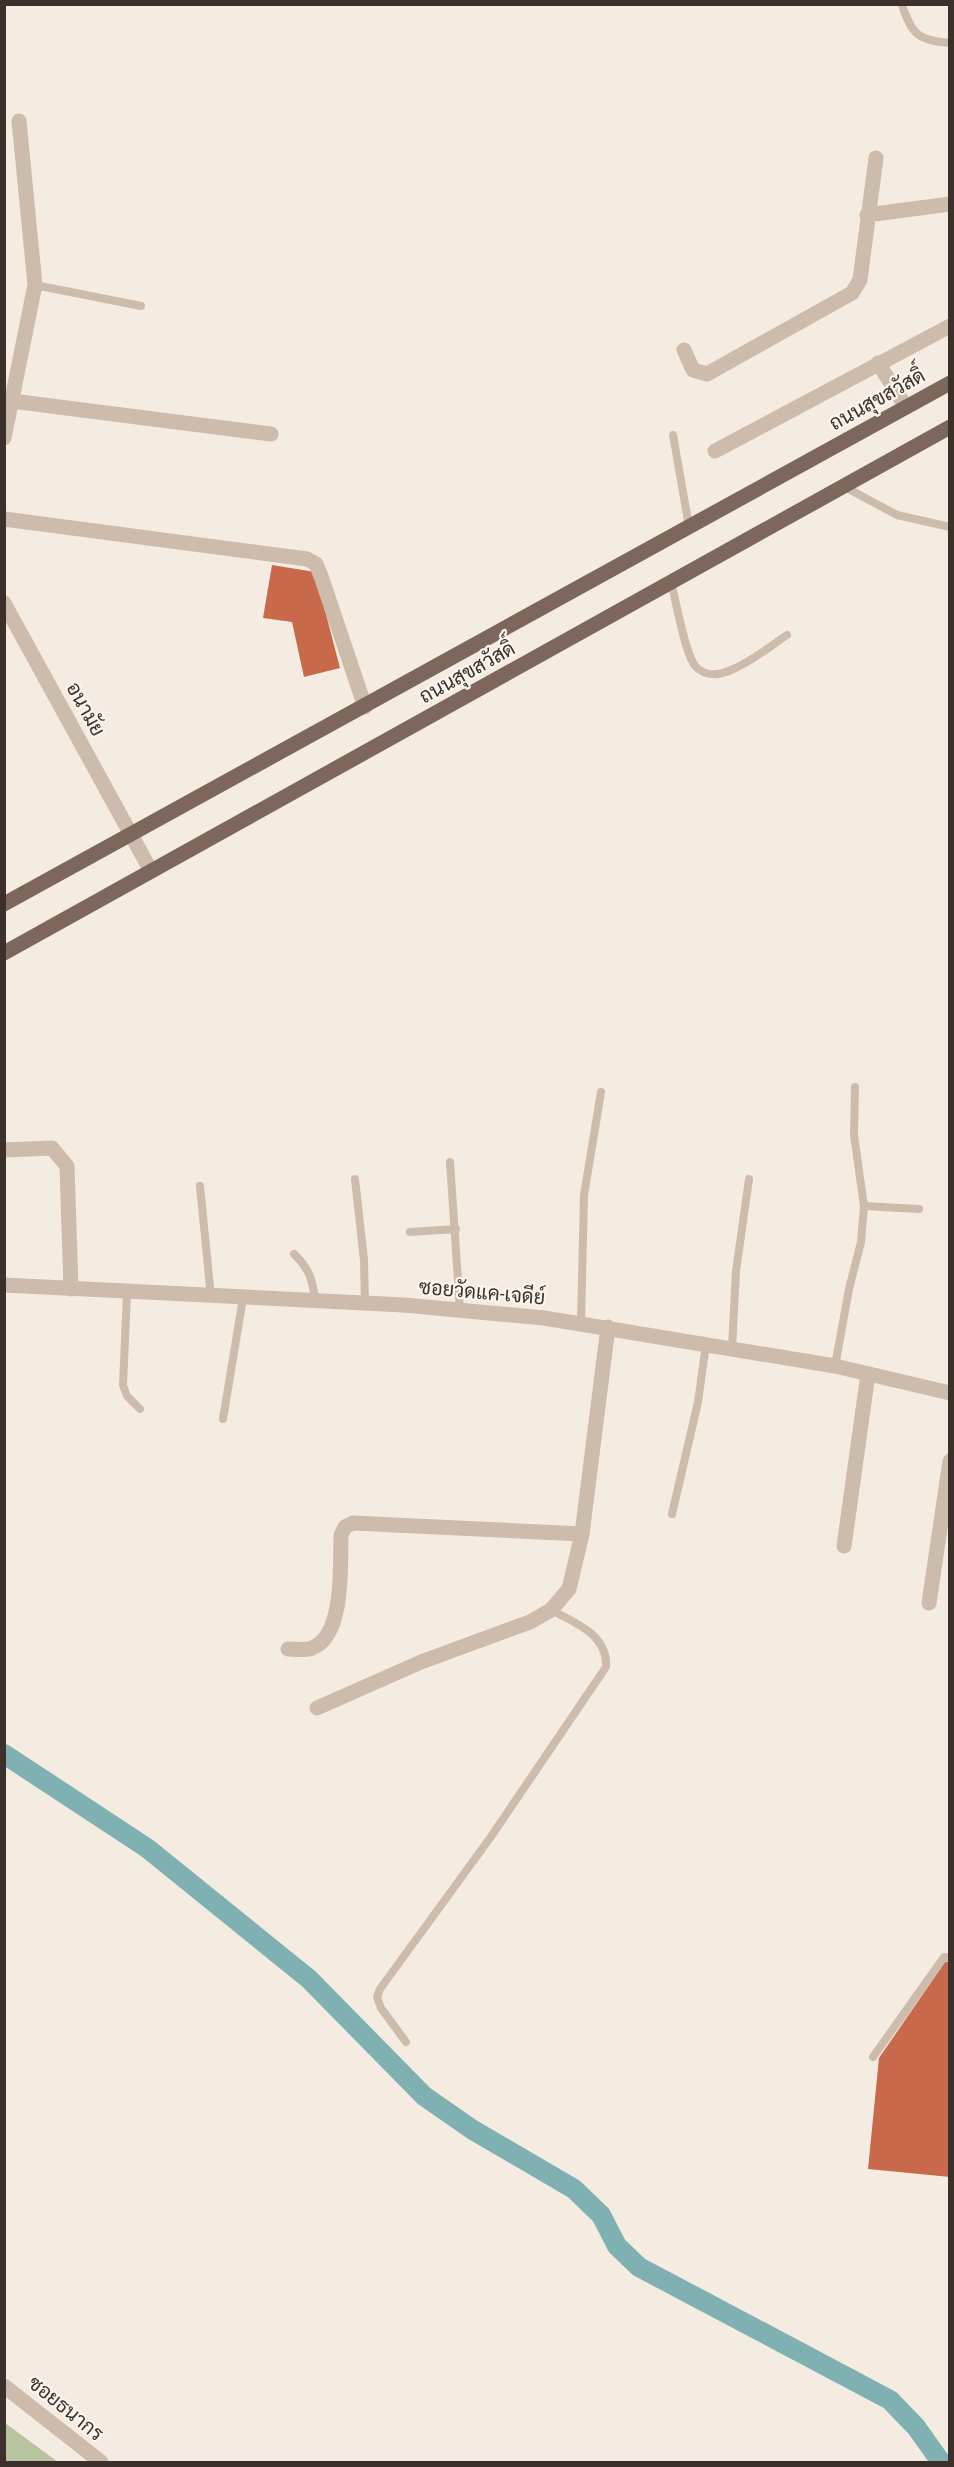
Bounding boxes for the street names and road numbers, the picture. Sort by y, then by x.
street label: ถนนสุขสวัสดิ์ [822,358,930,437]
street label: ถนนสุขสวัสดิ์ [412,631,520,710]
street label: อนามัย [61,678,111,740]
street label: ซอยวัดแค-เจดีย์ [418,1273,546,1309]
street label: ซอยธนากร [23,2370,109,2446]

